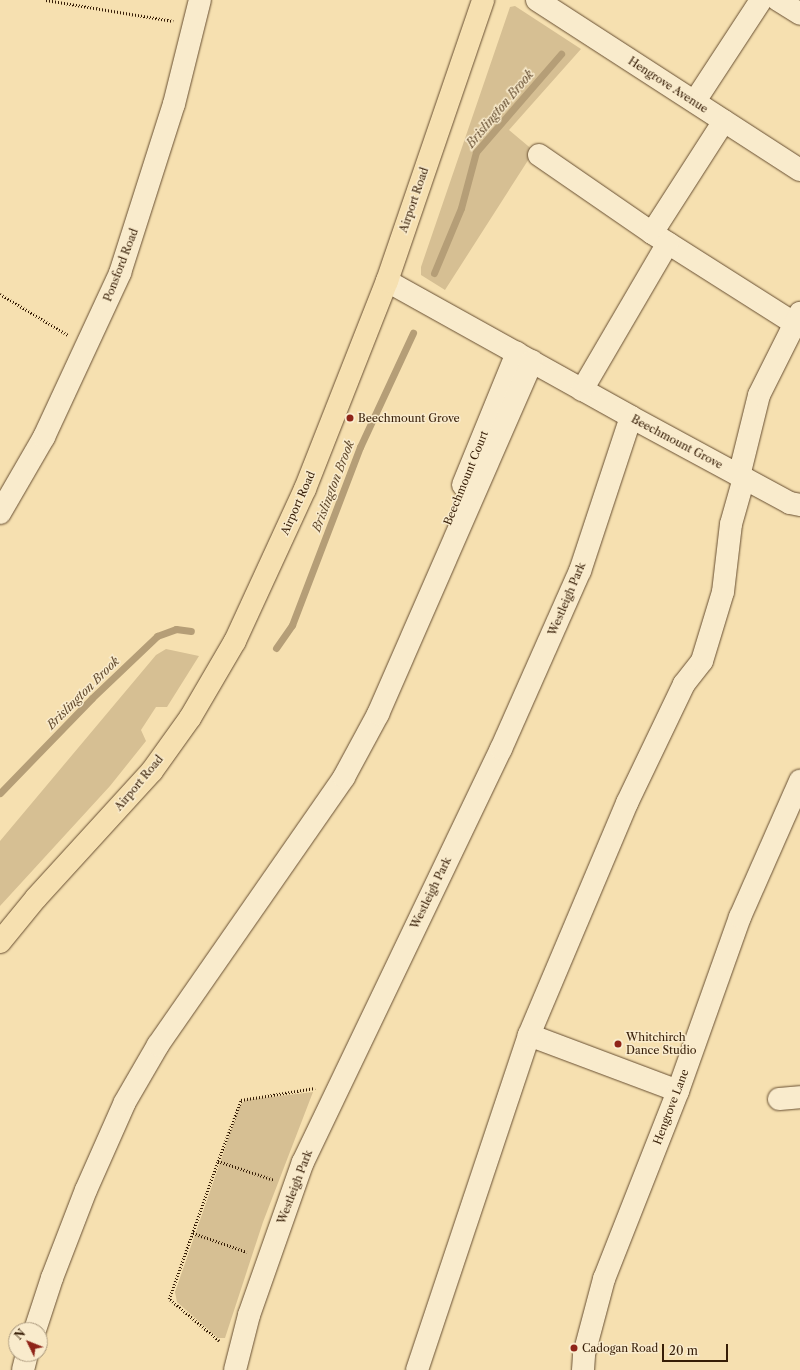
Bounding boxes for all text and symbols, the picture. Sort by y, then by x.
street label: Hengrove Avenue [625,54,711,116]
water label: Brislington Brook [463,67,537,151]
street label: Airport Road [397,166,431,234]
street label: Ponsford Road [101,227,141,303]
place label: Beechmount Grove [358,411,460,425]
street label: Beechmount Grove [629,412,725,472]
marker: Beechmount Grove [345,413,355,423]
street label: Beechmount Court [441,429,491,527]
water label: Brislington Brook [309,438,357,534]
street label: Airport Road [278,469,318,537]
street label: Westleigh Park [546,560,588,638]
water label: Brislington Brook [44,654,122,732]
street label: Airport Road [112,753,166,813]
street label: Westleigh Park [408,855,454,931]
place label: Whitchirch Dance Studio [626,1031,697,1057]
marker: Whitchirch Dance Studio [613,1039,623,1049]
street label: Hengrove Lane [651,1067,691,1147]
street label: Westleigh Park [275,1148,315,1226]
north arrow [8,1322,48,1362]
text: N [12,1326,28,1343]
scale bar [664,1336,730,1362]
place label: Cadogan Road [582,1341,658,1355]
marker: Cadogan Road [569,1343,579,1353]
text: 20 m [669,1343,698,1358]

